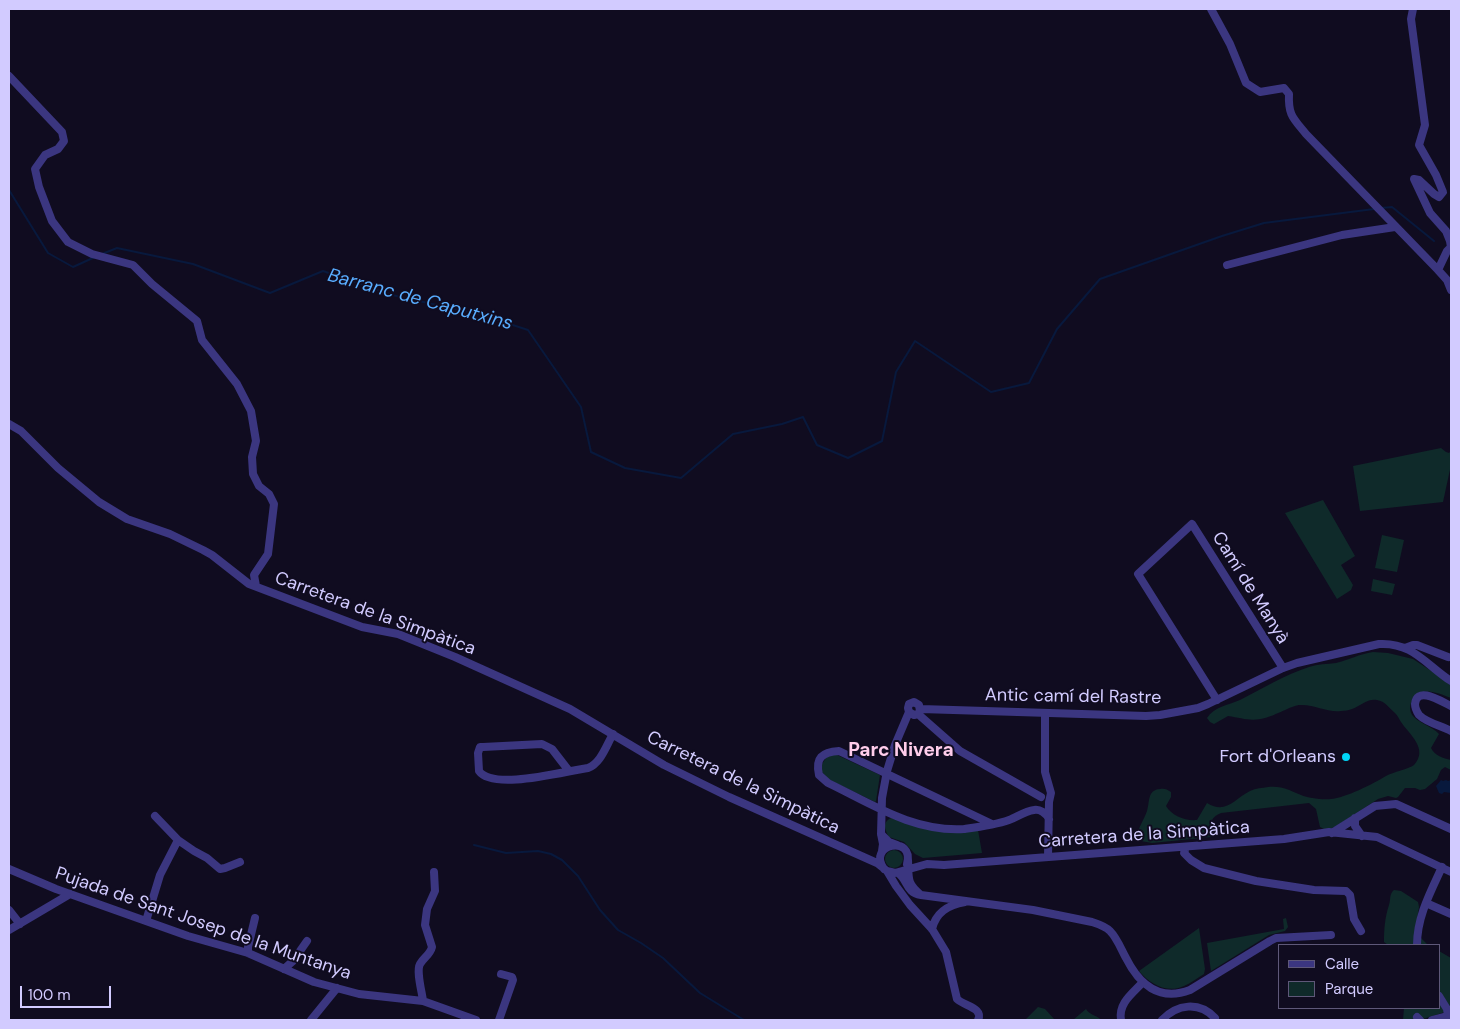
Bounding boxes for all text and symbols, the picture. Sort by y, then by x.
water label: Barranc de Caputxins [325,264,515,336]
street label: Camí de Manyà [1207,528,1293,648]
street label: Carretera de la Simpàtica [272,568,478,660]
street label: Antic camí del Rastre [985,685,1161,709]
street label: Carretera de la Simpàtica [643,727,843,839]
district label: Parc Nivera [848,740,954,762]
place label: Fort d'Orleans [1219,746,1336,768]
marker: Fort d'Orleans [1340,751,1352,763]
street label: Carretera de la Simpàtica [1038,817,1250,853]
street label: Pujada de Sant Josep de la Muntanya [52,863,354,985]
legend [1278,944,1440,1009]
text: Calle [1325,954,1359,974]
scale bar [22,976,114,1008]
text: Parque [1325,979,1373,999]
text: 100 m [28,985,71,1005]

